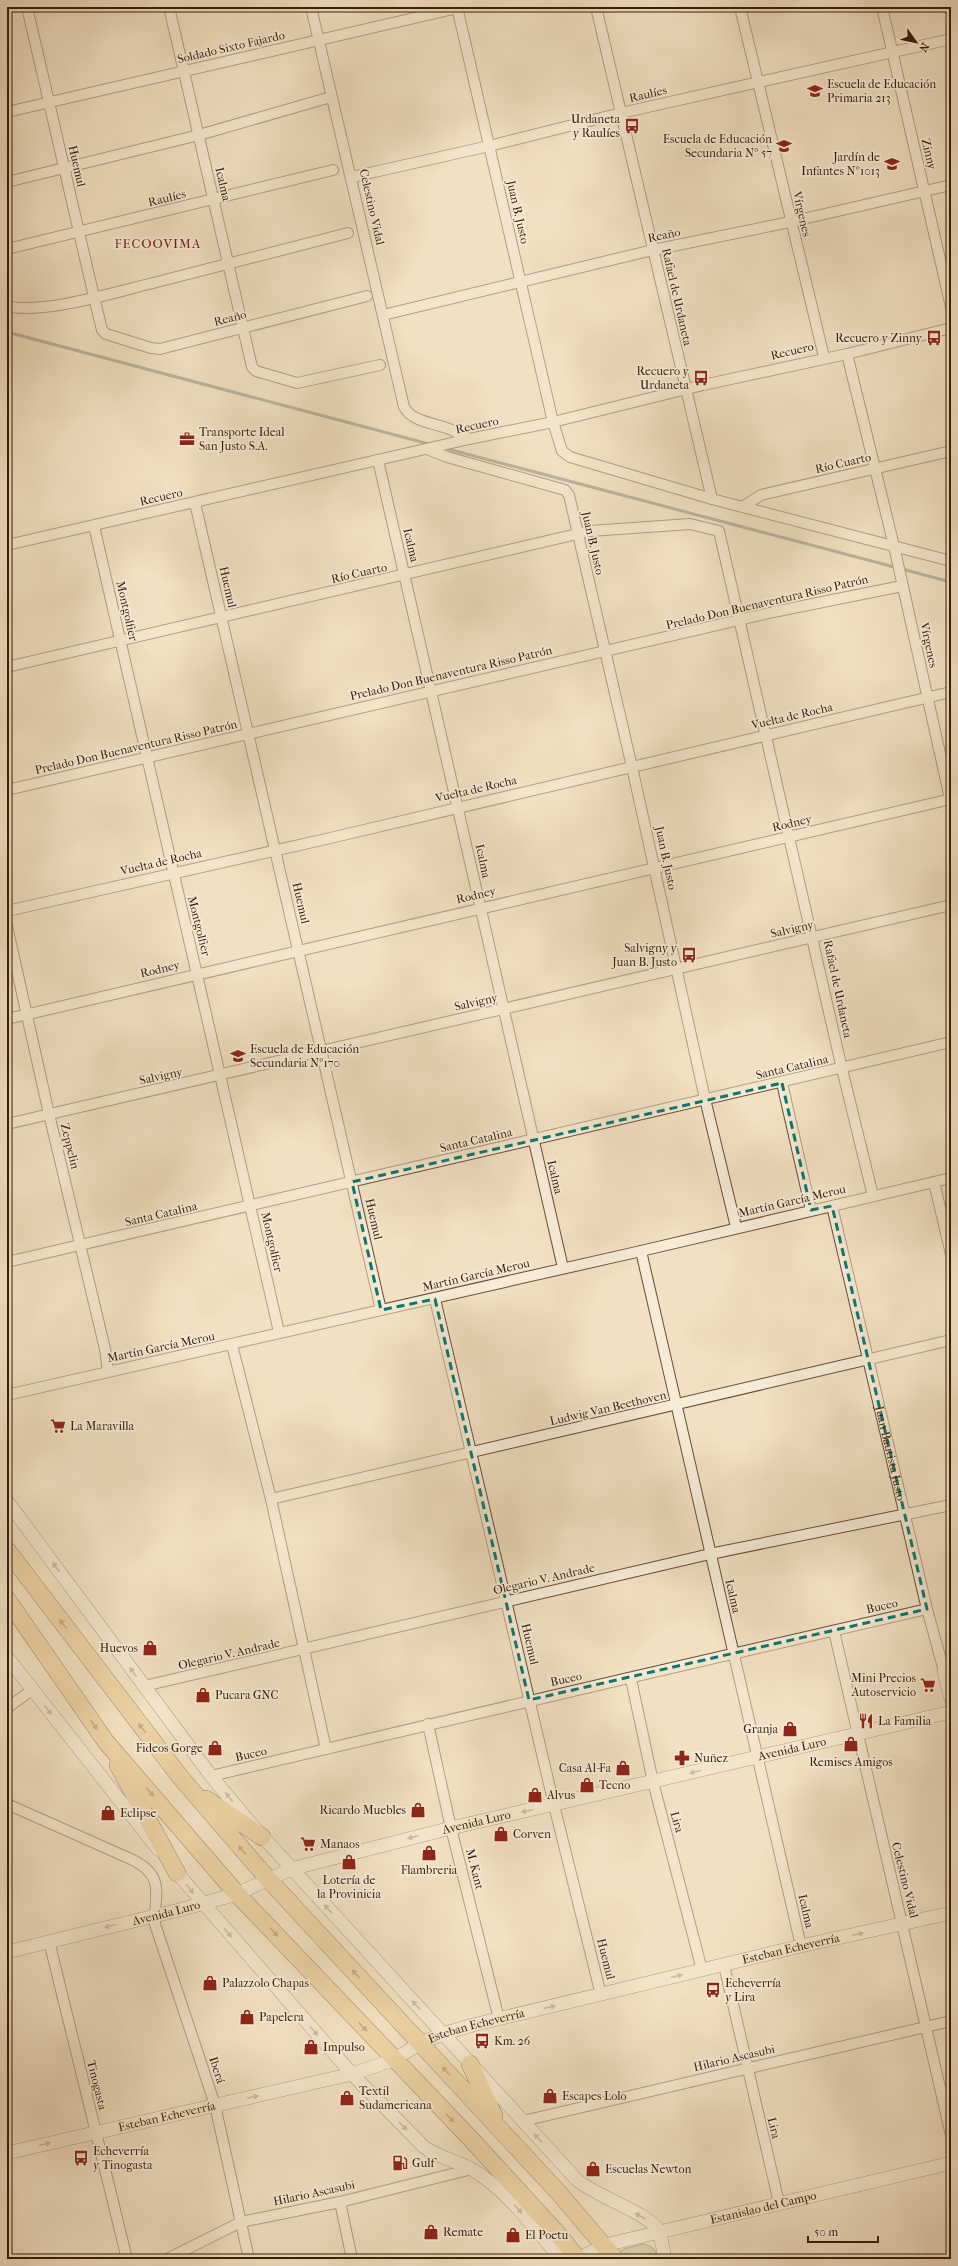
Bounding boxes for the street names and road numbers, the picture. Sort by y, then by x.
street label: Soldado Sixto Fajardo [176,28,286,66]
street label: Raulíes [628,83,669,105]
street label: Zinny [919,137,940,172]
street label: Huemul [65,144,89,189]
street label: Icalma [212,166,234,203]
street label: Celestino Vidal [356,168,388,247]
street label: Juan B. Justo [504,178,532,245]
street label: Raulíes [147,186,188,209]
street label: Vírgenes [790,189,814,238]
street label: Reaño [646,225,682,245]
street label: Rafael de Urdaneta [659,247,695,348]
street label: Reaño [212,307,248,329]
street label: Recuero [769,339,815,363]
street label: Recuero [454,414,500,436]
street label: Río Cuarto [814,450,872,476]
street label: Recuero [138,485,184,509]
street label: Juan B. Justo [579,509,607,576]
street label: Icalma [400,527,422,564]
street label: Río Cuarto [330,560,388,586]
street label: Huemul [216,565,240,610]
street label: Prelado Don Buenaventura Risso Patrón [664,572,870,632]
street label: Montgolfier [113,580,141,643]
street label: Vírgenes [917,620,941,669]
street label: Prelado Don Buenaventura Risso Patrón [348,643,554,703]
street label: Vuelta de Rocha [749,700,834,732]
street label: Prelado Don Buenaventura Risso Patrón [33,717,239,777]
street label: Vuelta de Rocha [433,773,518,805]
street label: Rodney [771,812,814,834]
street label: Juan B. Justo [652,824,680,891]
street label: Icalma [473,843,493,880]
street label: Vuelta de Rocha [118,846,203,878]
street label: Huemul [289,881,313,926]
street label: Rodney [455,884,498,906]
street label: Montgolfier [185,895,213,958]
street label: Salvigny [769,917,816,941]
street label: Rafael de Urdaneta [821,939,855,1040]
street label: Rodney [139,958,182,980]
street label: Salvigny [453,990,500,1014]
street label: Santa Catalina [754,1052,830,1082]
street label: Salvigny [138,1064,185,1087]
street label: Zeppelin [58,1122,82,1170]
street label: Santa Catalina [438,1125,514,1155]
street label: Icalma [544,1159,566,1196]
street label: Martín García Merou [737,1182,847,1220]
street label: Huemul [362,1197,386,1242]
street label: Santa Catalina [123,1199,199,1229]
street label: Montgolfier [258,1211,286,1274]
street label: Martín García Merou [421,1256,531,1294]
street label: Martín García Merou [106,1329,216,1365]
street label: Ludwig Van Beethoven [548,1388,668,1428]
street label: Juan Bautista Justo [872,1403,908,1502]
street label: Olegario V. Andrade [492,1560,596,1598]
street label: Icalma [722,1578,744,1615]
street label: Buceo [865,1596,899,1616]
street label: Huemul [518,1622,542,1667]
street label: Olegario V. Andrade [177,1635,281,1673]
street label: Buceo [549,1669,583,1689]
street label: Avenida Luro [756,1734,827,1764]
street label: Buceo [234,1744,268,1764]
street label: Avenida Luro [440,1807,512,1837]
street label: Lira [667,1810,687,1835]
street label: Celestino Vidal [889,1841,921,1920]
street label: M. Kant [463,1847,487,1891]
street label: Icalma [795,1893,817,1930]
street label: Avenida Luro [130,1897,202,1928]
street label: Esteban Echeverría [741,1931,841,1967]
street label: Huemul [594,1937,618,1982]
street label: Esteban Echeverría [426,2006,526,2046]
street label: Hilario Ascasubi [692,2042,776,2074]
street label: Iberá [206,2055,228,2086]
street label: Tinogasta [84,2059,110,2112]
street label: Esteban Echeverría [117,2098,217,2134]
street label: Lira [765,2116,783,2141]
street label: Hilario Ascasubi [272,2177,357,2208]
street label: Estanislao del Campo [709,2188,818,2227]

